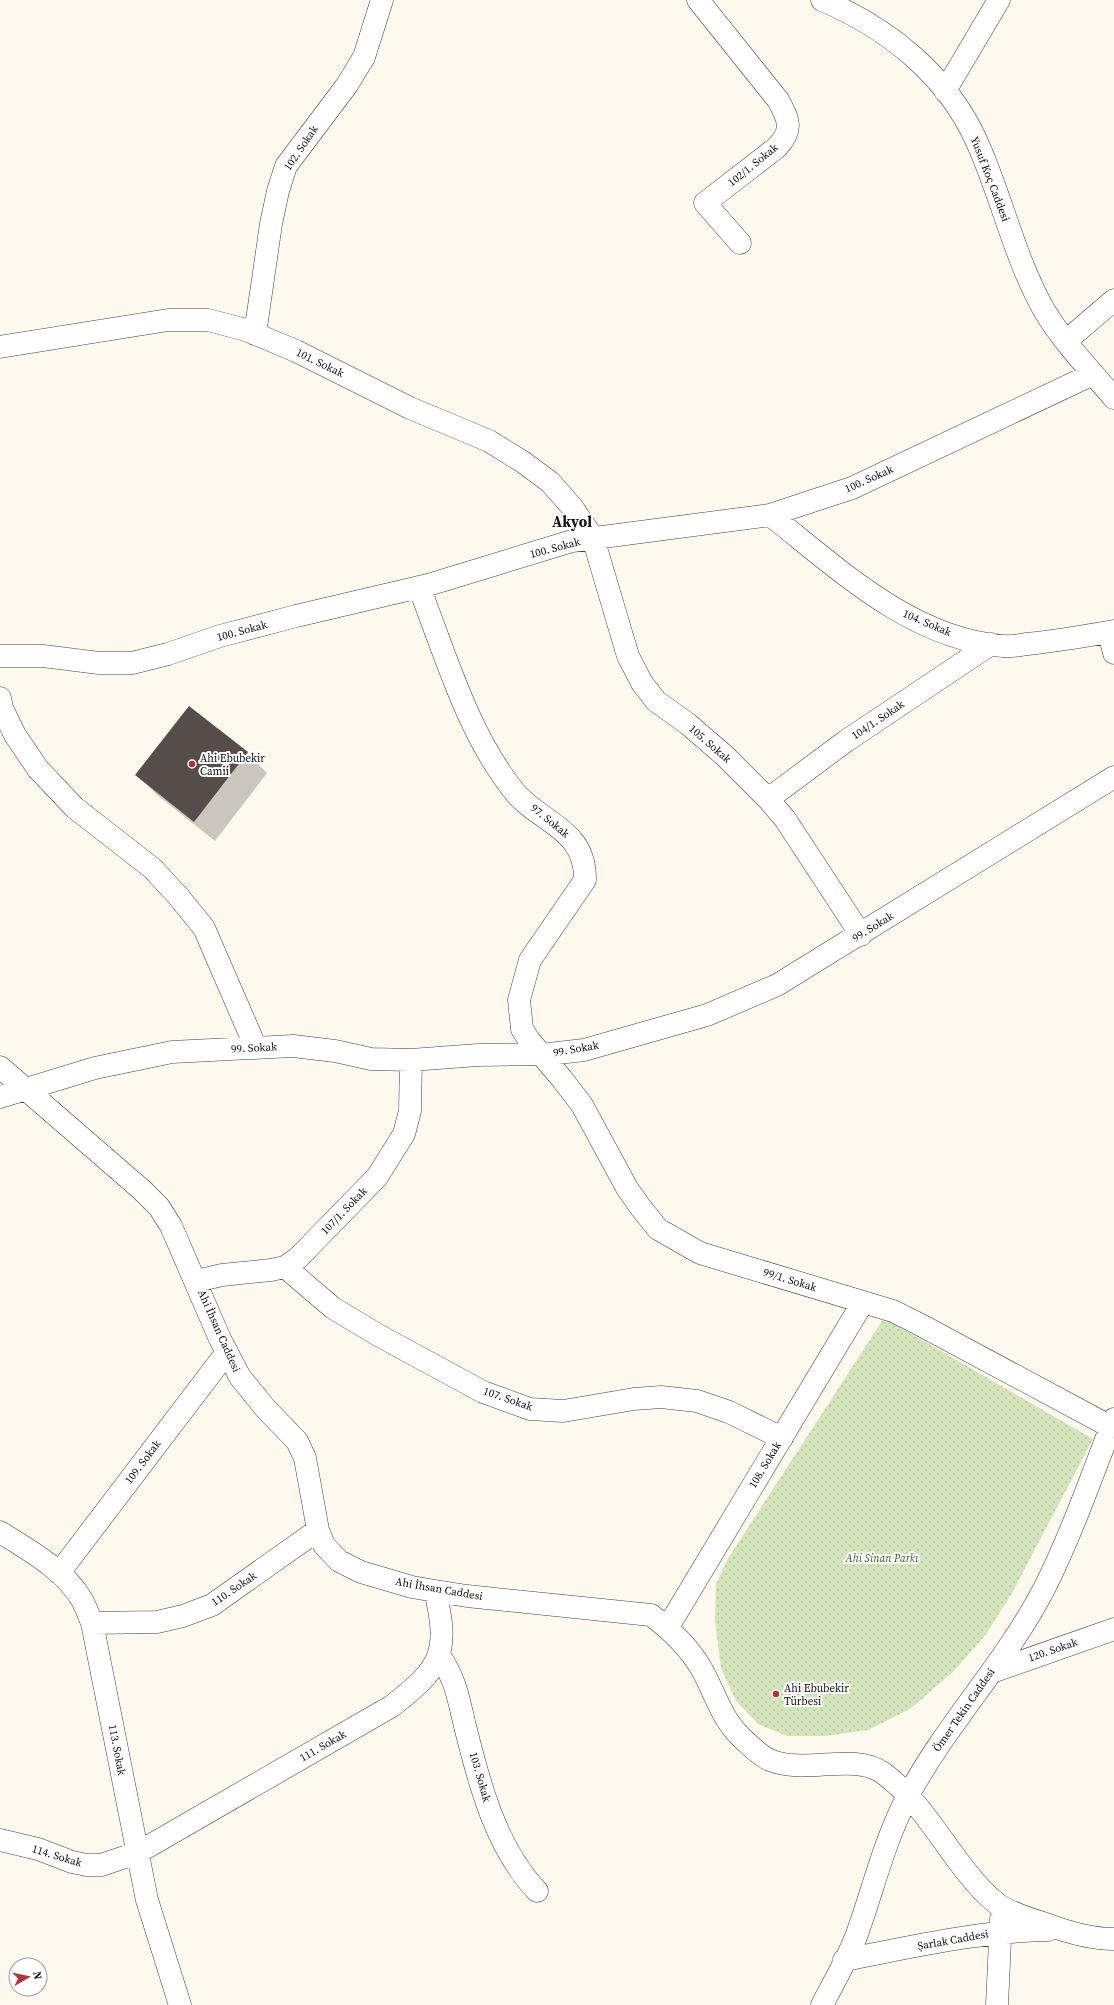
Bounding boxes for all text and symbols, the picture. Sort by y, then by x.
street label: 102. Sokak [280,122,322,174]
street label: Yusuf Koç Caddesi [967,134,1013,224]
street label: 102/1. Sokak [725,139,782,190]
street label: 101. Sokak [294,345,347,381]
street label: 100. Sokak [842,461,896,496]
district label: Akyol [552,511,592,532]
street label: 100. Sokak [528,534,583,562]
street label: 104. Sokak [900,606,955,640]
street label: 100. Sokak [215,617,270,645]
street label: 104/1. Sokak [849,696,908,743]
street label: 105. Sokak [686,721,735,767]
place label: Ahi Ebubekir Camii [200,751,265,779]
marker: Ahi Ebubekir Camii [187,759,197,769]
street label: 97. Sokak [527,801,573,842]
street label: 99. Sokak [849,908,897,946]
street label: 99. Sokak [552,1037,601,1060]
street label: 99. Sokak [231,1039,278,1057]
street label: 107/1. Sokak [318,1183,371,1238]
street label: 99/1. Sokak [761,1265,820,1296]
street label: Ahi İhsan Caddesi [194,1287,244,1375]
street label: 107. Sokak [481,1384,536,1415]
street label: 109. Sokak [121,1436,165,1487]
street label: 108. Sokak [745,1438,785,1491]
park label: Ahi Sinan Parkı [845,1551,919,1566]
street label: 110. Sokak [208,1568,260,1610]
street label: Ahi İhsan Caddesi [394,1574,484,1604]
street label: 120. Sokak [1026,1634,1081,1665]
street label: Ömer Tekin Caddesi [929,1665,998,1755]
place label: Ahi Ebubekir Türbesi [784,1681,849,1709]
marker: Ahi Ebubekir Türbesi [771,1689,781,1699]
street label: 113. Sokak [105,1723,129,1778]
street label: 111. Sokak [297,1726,350,1765]
street label: 103. Sokak [466,1750,495,1805]
street label: 114. Sokak [30,1841,85,1871]
street label: Şarlak Caddesi [916,1926,990,1954]
north arrow [8,1957,48,1997]
text: N [29,1970,45,1981]

